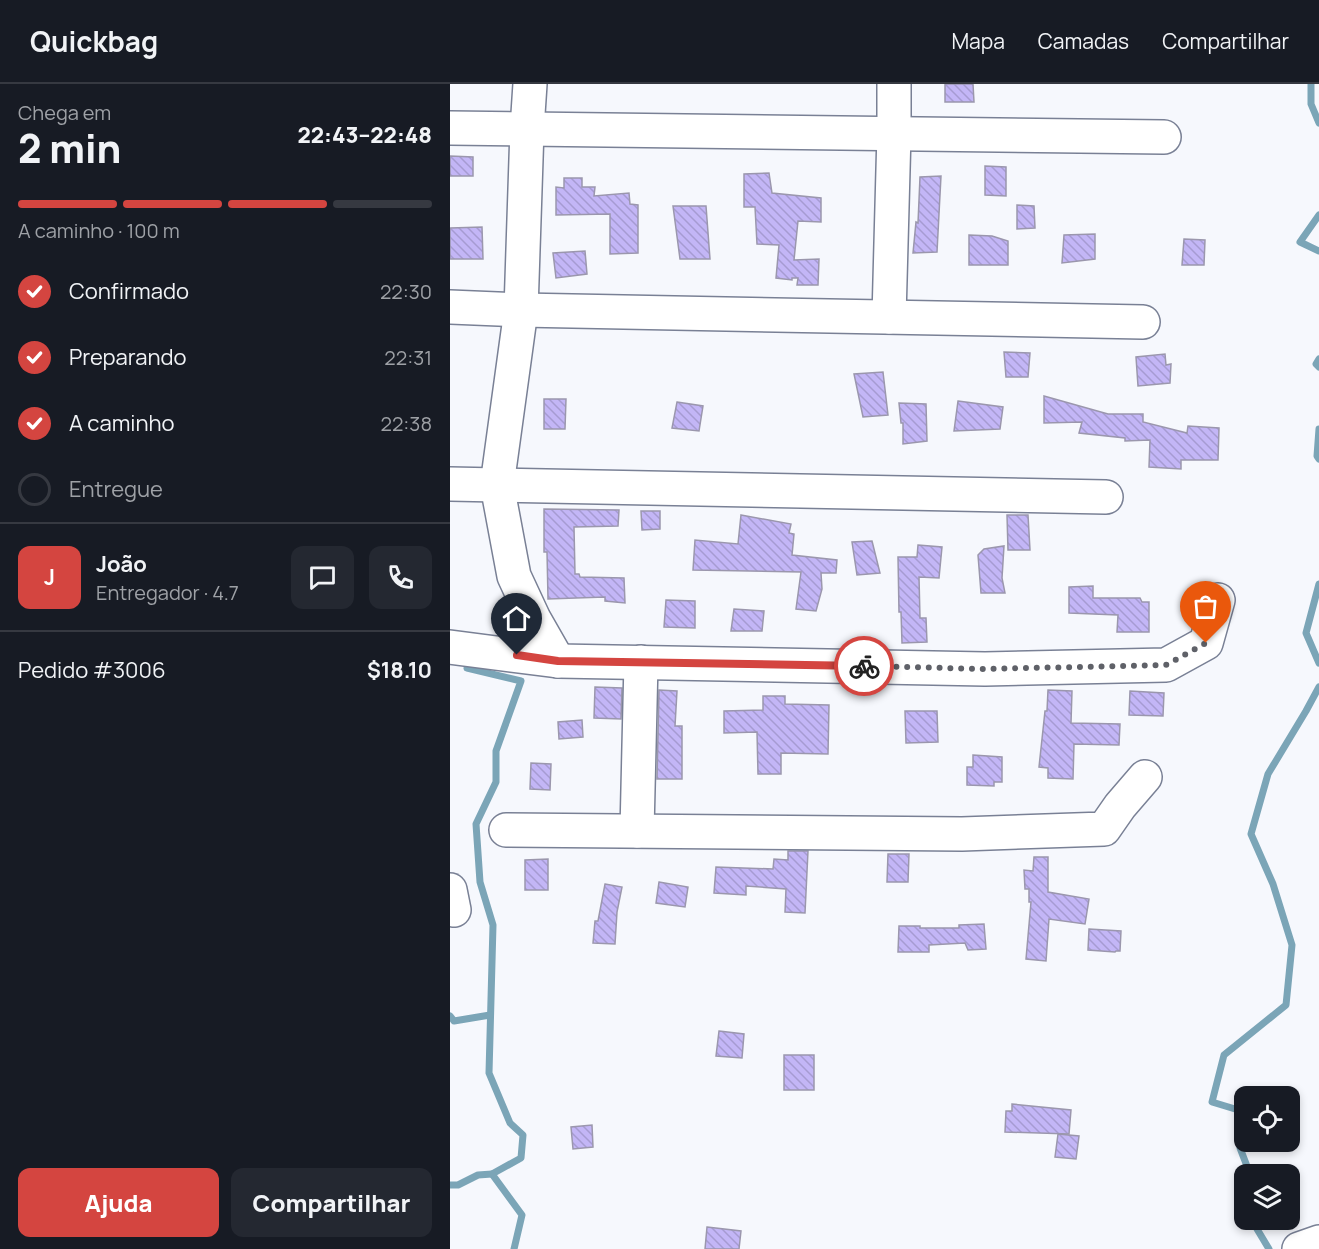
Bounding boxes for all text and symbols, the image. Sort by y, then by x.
text: Quickbag [30,22,158,60]
text: Mapa [951,27,1005,55]
text: Camadas [1038,27,1129,55]
text: Compartilhar [1162,27,1289,55]
text: Chega em [18,99,111,126]
text: 22:43–22:48 [297,120,432,150]
text: 2 min [18,121,121,175]
text: A caminho · 100 m [18,217,180,244]
icon: check [18,275,51,308]
text: Confirmado [69,276,189,306]
text: 22:30 [380,278,432,305]
icon: check [18,341,51,374]
text: Preparando [69,342,187,372]
text: 22:31 [384,344,432,371]
icon: check [18,407,51,440]
text: A caminho [69,408,175,438]
text: 22:38 [381,410,432,437]
text: Entregue [69,474,163,504]
button: chat [291,546,354,609]
button: phone [369,546,432,609]
text: João [96,549,147,579]
text: J [44,562,55,592]
text: Entregador · 4.7 [96,579,239,606]
pin [1180,581,1231,643]
icon: bag [1189,590,1222,623]
pin [491,593,542,655]
icon: home [500,602,533,635]
courier [834,636,894,696]
icon: bike [848,650,881,683]
text: Pedido #3006 [18,655,166,685]
text: $18.10 [367,655,432,685]
map controls [1234,1086,1300,1230]
button: locate [1234,1086,1300,1152]
button: layers [1234,1164,1300,1230]
button: Ajuda [18,1168,219,1237]
button: Compartilhar [231,1168,432,1237]

